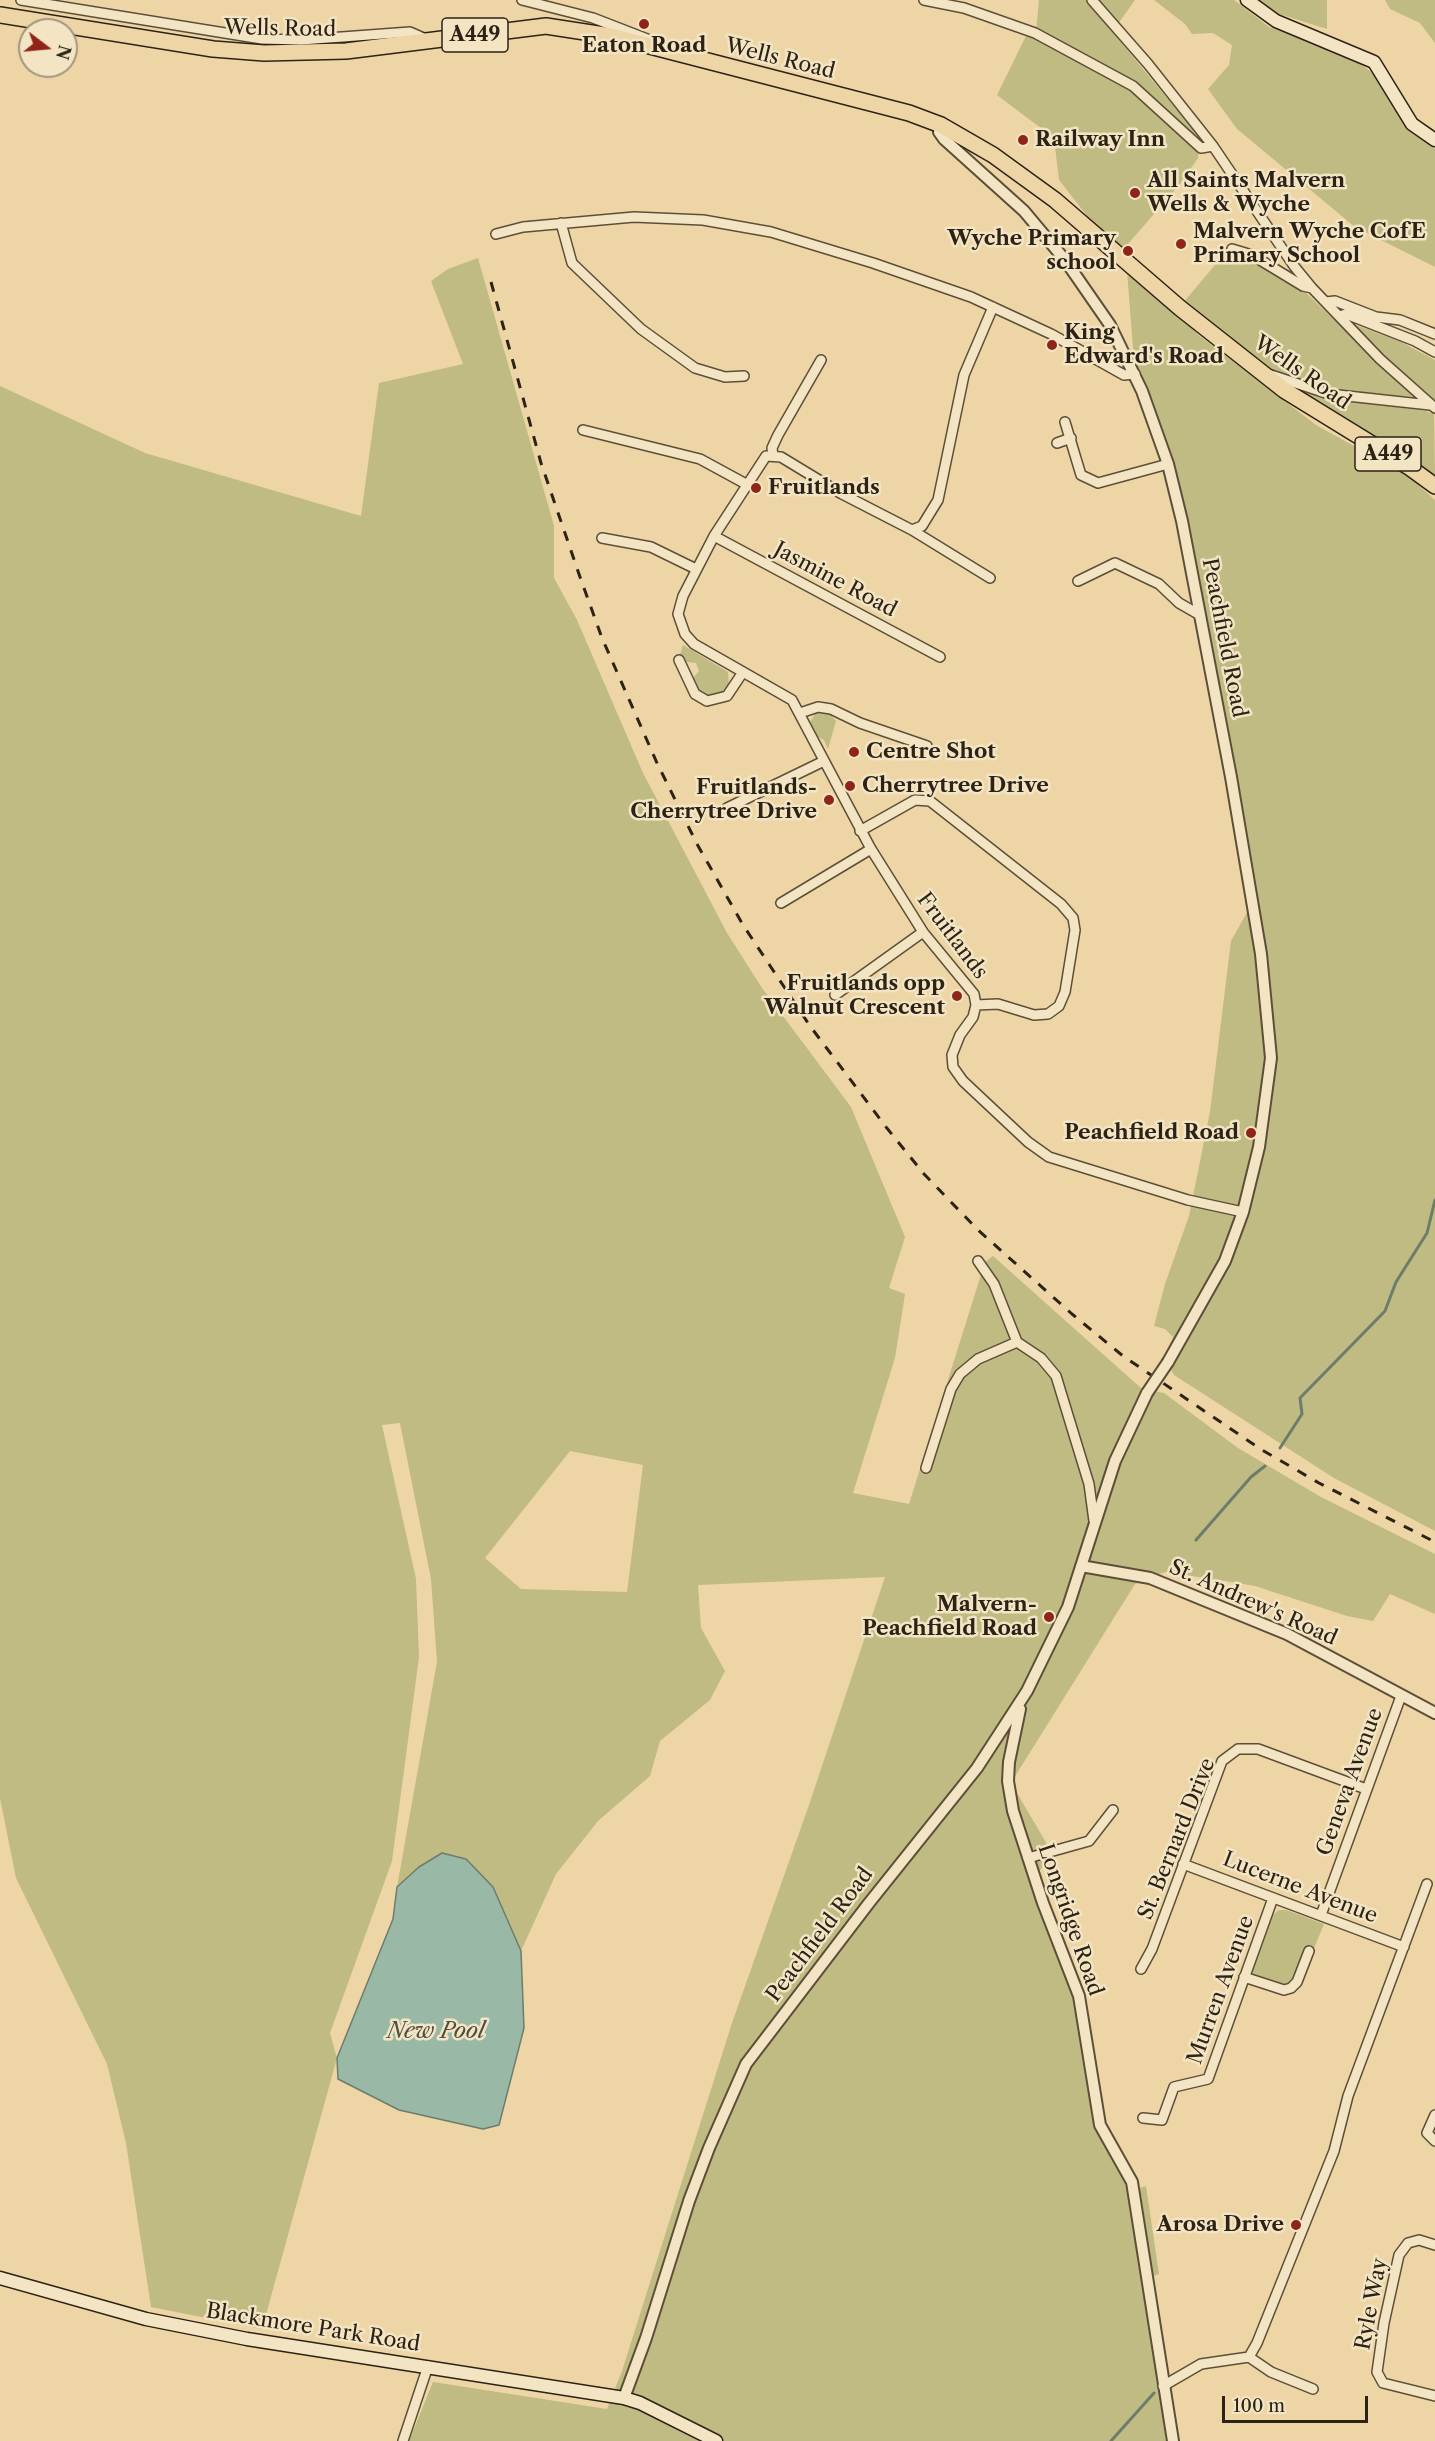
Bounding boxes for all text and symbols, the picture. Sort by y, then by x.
street label: Wells Road [224,15,336,43]
marker: Eaton Road [637,17,651,31]
north arrow [18,18,78,78]
road number: A449 [442,18,508,52]
place label: Eaton Road [582,33,706,59]
street label: Wells Road [723,33,837,85]
text: N [52,43,75,62]
place label: Railway Inn [1035,127,1165,153]
marker: Railway Inn [1016,133,1030,147]
place label: All Saints Malvern Wells & Wyche [1147,168,1345,218]
marker: All Saints Malvern Wells & Wyche [1128,186,1142,200]
place label: Malvern Wyche CofE Primary School [1193,219,1426,269]
place label: Wyche Primary school [947,226,1116,276]
marker: Malvern Wyche CofE Primary School [1174,237,1188,251]
marker: Wyche Primary school [1121,244,1135,258]
place label: King Edward's Road [1064,320,1224,370]
street label: Wells Road [1249,331,1355,415]
marker: King Edward's Road [1045,338,1059,352]
road number: A449 [1355,437,1421,471]
place label: Fruitlands [768,475,880,501]
marker: Fruitlands [749,481,763,495]
street label: Jasmine Road [769,537,901,623]
street label: Peachfield Road [1196,556,1252,720]
place label: Centre Shot [866,739,996,765]
marker: Centre Shot [847,745,861,759]
place label: Cherrytree Drive [862,773,1049,799]
place label: Fruitlands- Cherrytree Drive [630,775,817,825]
marker: Cherrytree Drive [843,779,857,793]
marker: Fruitlands- Cherrytree Drive [822,793,836,807]
street label: Fruitlands [911,888,993,984]
place label: Fruitlands opp Walnut Crescent [764,971,945,1021]
marker: Fruitlands opp Walnut Crescent [950,989,964,1003]
place label: Peachfield Road [1064,1120,1239,1146]
marker: Peachfield Road [1244,1126,1258,1140]
street label: St. Andrew's Road [1165,1555,1341,1651]
place label: Malvern- Peachfield Road [862,1592,1037,1642]
marker: Malvern- Peachfield Road [1042,1610,1056,1624]
street label: Geneva Avenue [1312,1705,1388,1859]
street label: St. Bernard Drive [1133,1754,1221,1924]
street label: Longridge Road [1032,1841,1108,1999]
street label: Lucerne Avenue [1219,1847,1381,1929]
street label: Peachfield Road [761,1863,879,2007]
street label: Murren Avenue [1182,1912,1260,2068]
water label: New Pool [387,2019,485,2045]
place label: Arosa Drive [1156,2212,1284,2238]
marker: Arosa Drive [1289,2218,1303,2232]
street label: Ryle Way [1351,2256,1393,2352]
street label: Blackmore Park Road [204,2299,422,2357]
scale bar [1225,2384,1370,2422]
text: 100 m [1233,2395,1285,2417]

